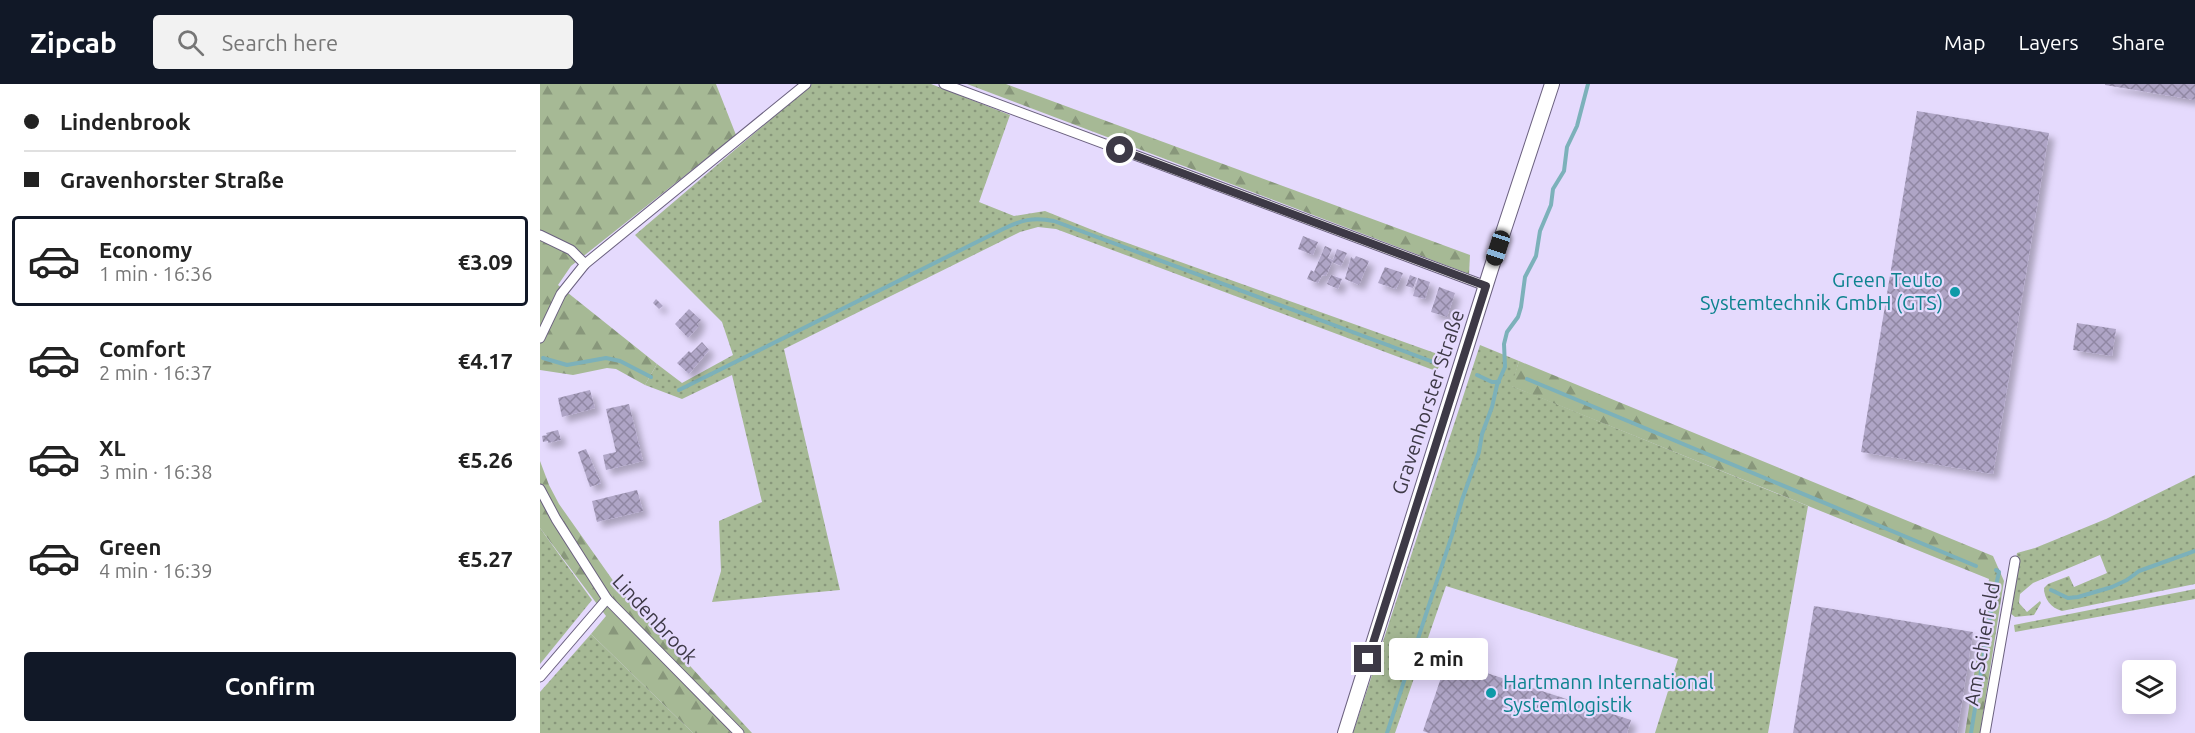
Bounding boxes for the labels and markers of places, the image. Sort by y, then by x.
place label: Green Teuto Systemtechnik GmbH (GTS) [1700,268,1943,314]
marker: Green Teuto Systemtechnik GmbH (GTS) [1948,285,1962,299]
place label: Hartmann International Systemlogistik [1503,670,1714,716]
marker: Hartmann International Systemlogistik [1484,686,1498,700]

